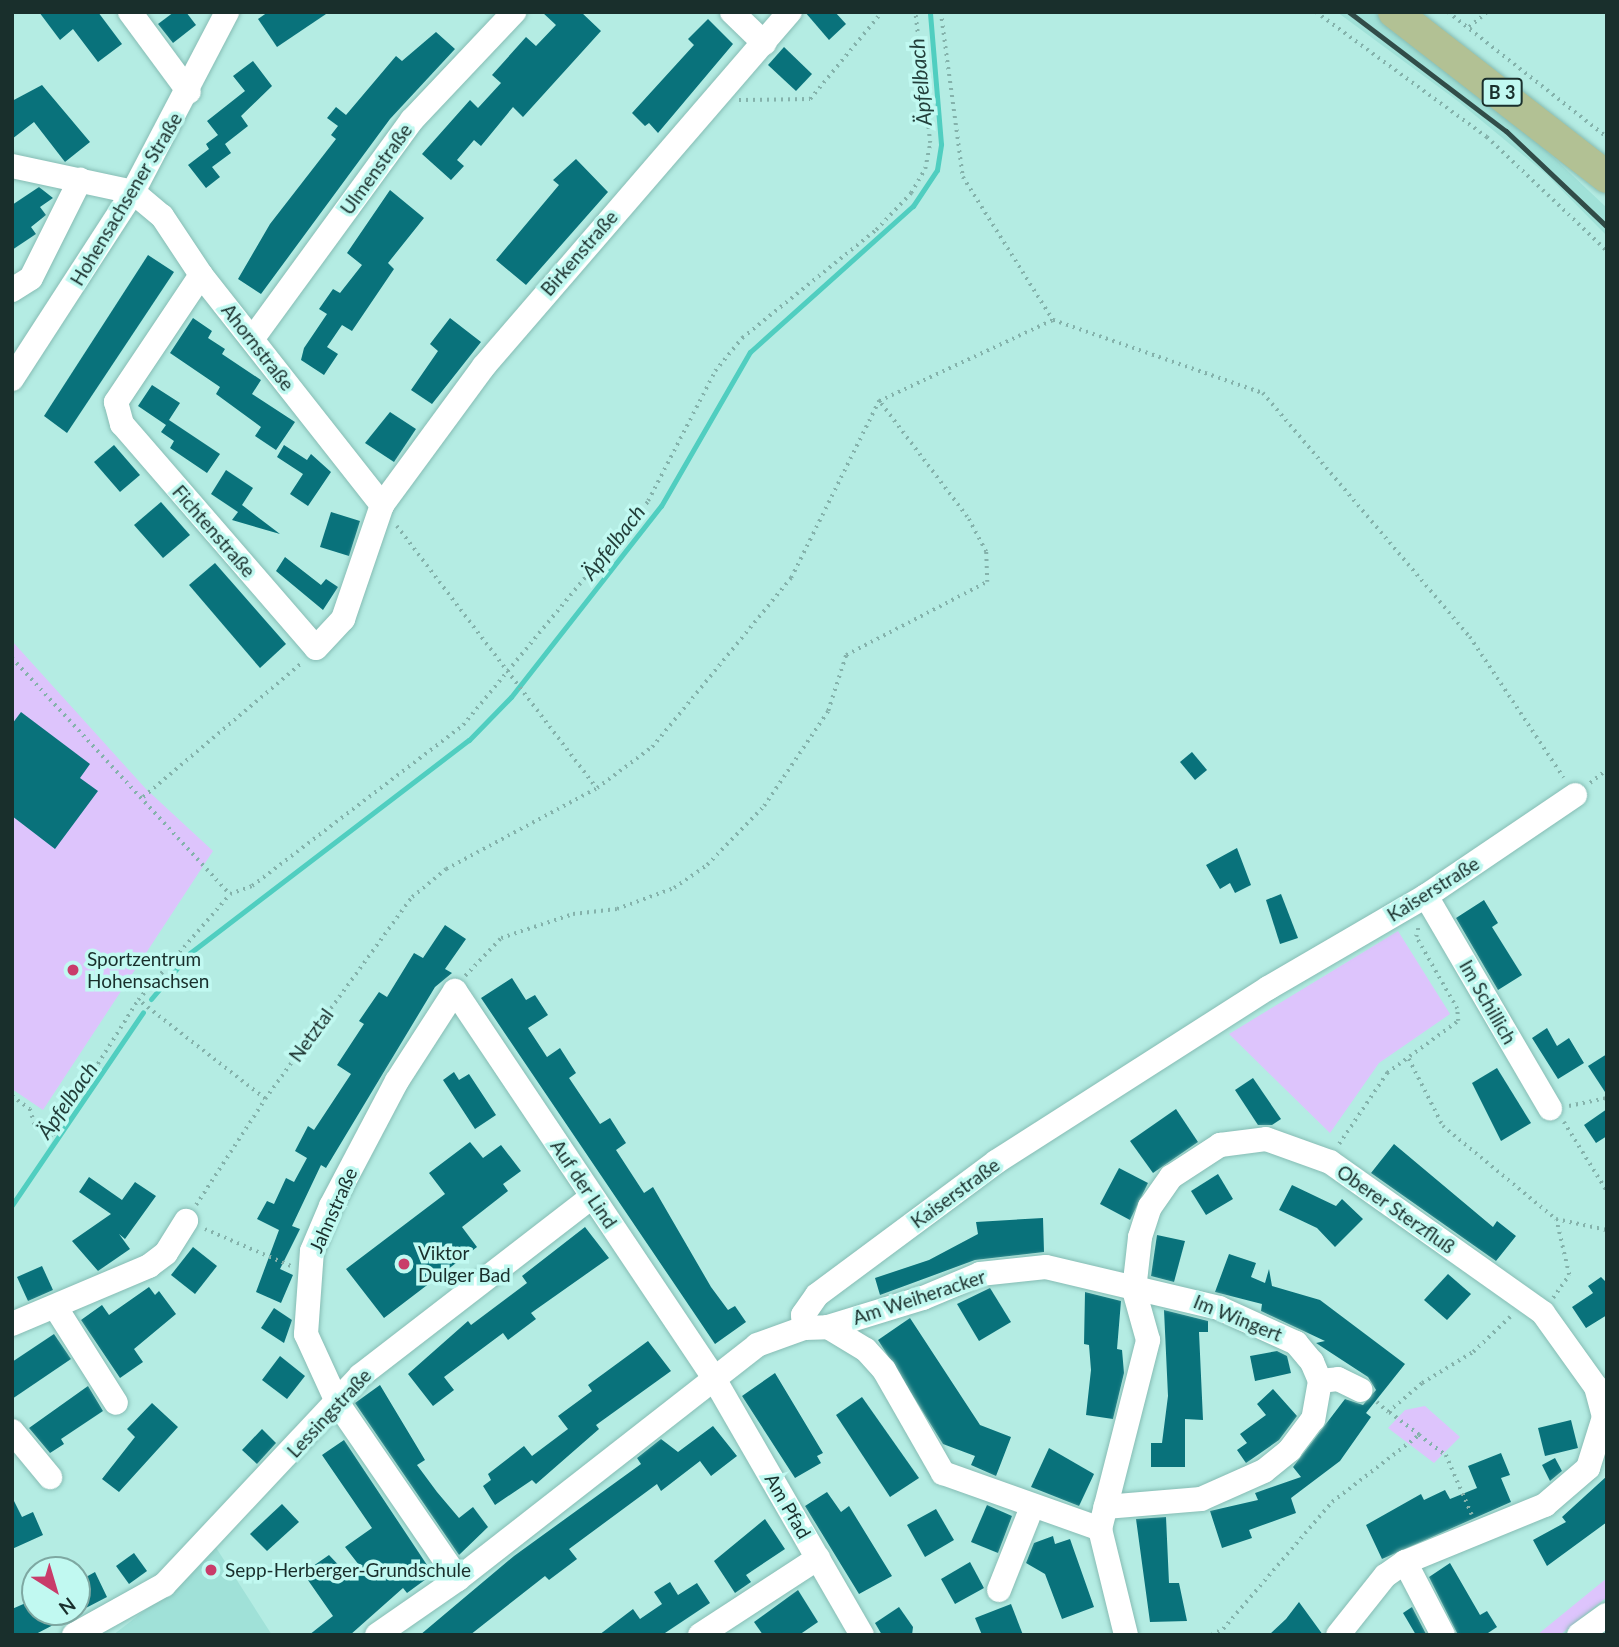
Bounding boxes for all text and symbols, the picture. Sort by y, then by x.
water label: Äpfelbach [904,37,936,127]
road number: B 3 [1481,78,1523,106]
street label: Hohensachsener Straße [65,108,187,290]
street label: Ulmenstraße [335,119,417,219]
street label: Birkenstraße [536,206,622,300]
street label: Ahornstraße [217,299,299,395]
street label: Fichtenstraße [168,480,260,582]
water label: Äpfelbach [576,500,650,584]
street label: Kaiserstraße [1383,852,1483,926]
place label: Sportzentrum Hohensachsen [87,948,209,992]
street label: Im Schillich [1455,956,1521,1048]
marker: Sportzentrum Hohensachsen [65,962,81,978]
street label: Netztal [284,1004,338,1066]
water label: Äpfelbach [31,1057,103,1143]
street label: Auf der Lind [546,1135,622,1233]
street label: Kaiserstraße [906,1153,1004,1233]
street label: Oberer Sterzfluß [1333,1160,1459,1258]
street label: Jahnstraße [304,1164,362,1256]
place label: Viktor Dulger Bad [418,1242,511,1286]
marker: Viktor Dulger Bad [396,1256,412,1272]
street label: Am Weiheracker [850,1265,988,1329]
street label: Im Wingert [1190,1290,1286,1346]
street label: Lessingstraße [282,1364,376,1462]
street label: Am Pfad [760,1469,816,1543]
north arrow [21,1556,91,1626]
place label: Sepp-Herberger-Grundschule [225,1559,471,1581]
marker: Sepp-Herberger-Grundschule [203,1562,219,1578]
text: N [55,1593,81,1620]

